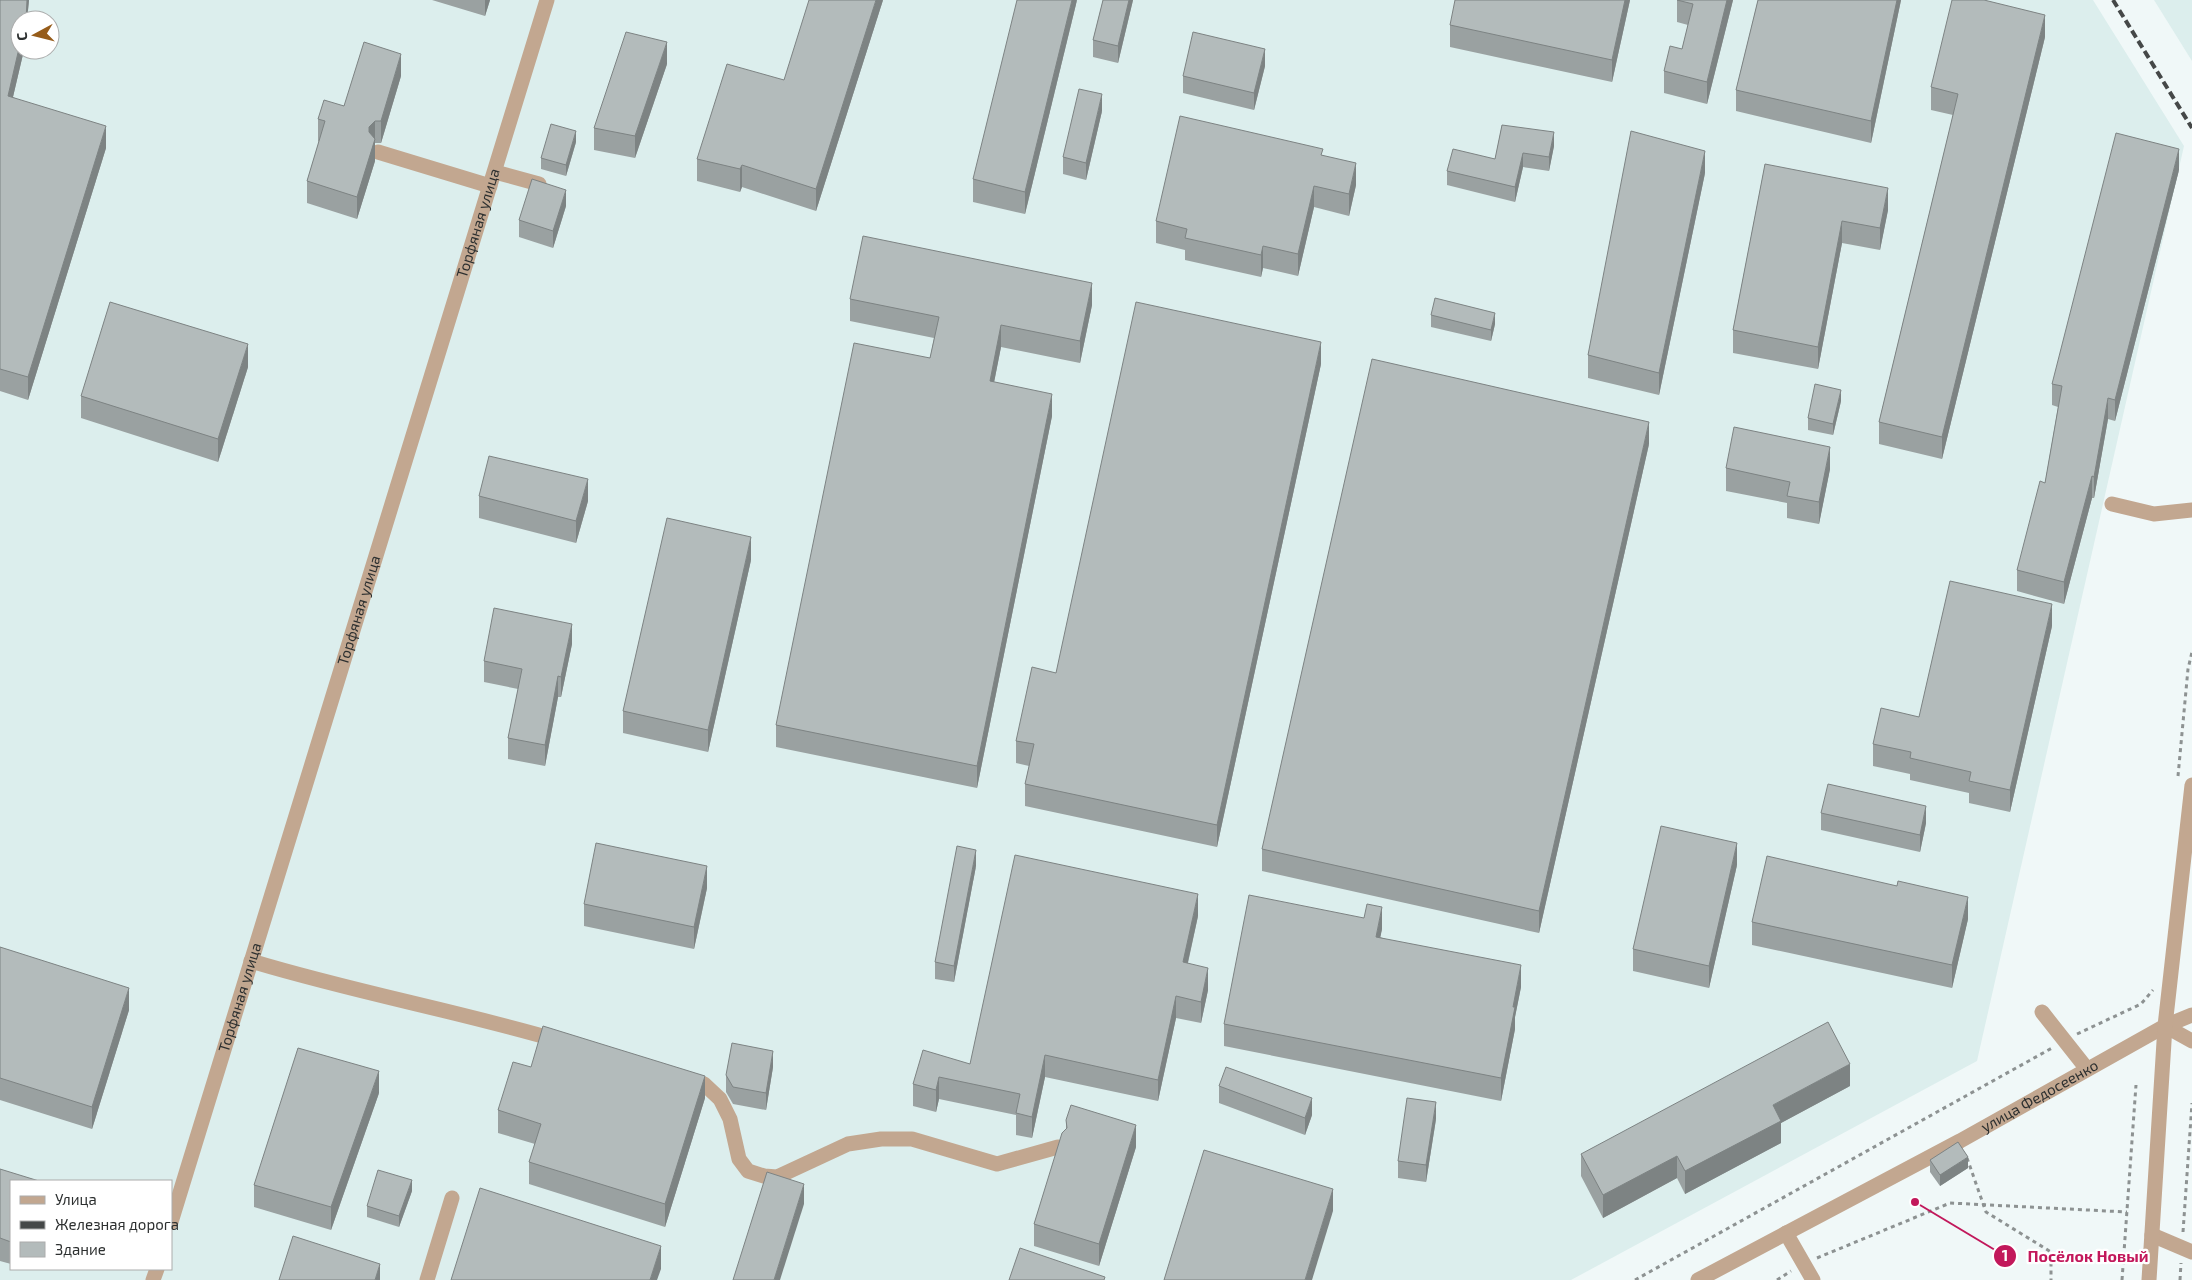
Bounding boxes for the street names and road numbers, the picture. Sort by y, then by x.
street label: Торфяная улица [452,166,503,280]
street label: Торфяная улица [333,553,384,667]
street label: Торфяная улица [214,940,264,1054]
street label: улица Федосеенко [1977,1055,2101,1136]

